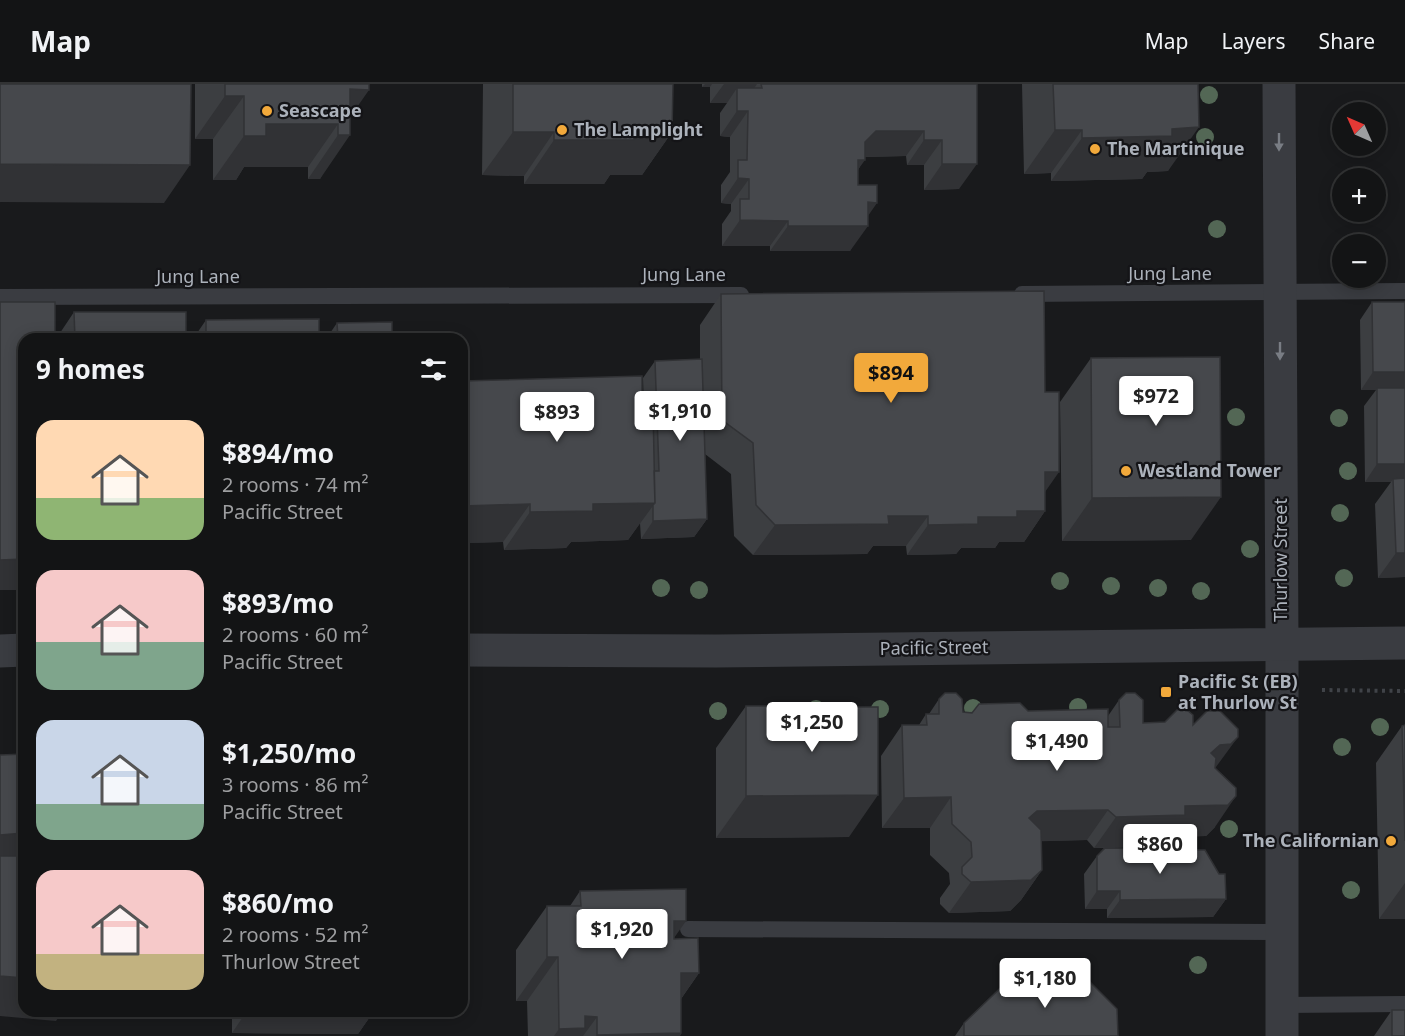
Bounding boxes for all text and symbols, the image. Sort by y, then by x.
text: Map [30,22,91,60]
text: Map [1145,27,1189,55]
text: Layers [1222,27,1286,55]
text: Share [1319,27,1375,55]
place label: Seascape [279,98,362,122]
north arrow [1332,102,1386,156]
map controls [1332,102,1386,288]
marker: Seascape [260,104,274,118]
place label: The Lamplight [574,117,703,141]
marker: The Lamplight [555,123,569,137]
one-way arrow [1274,133,1284,152]
place label: The Martinique [1107,136,1244,160]
marker: The Martinique [1088,142,1102,156]
button: + [1332,168,1386,222]
button: − [1332,234,1386,288]
street label: Jung Lane [1126,261,1212,285]
street label: Jung Lane [640,262,726,286]
street label: Jung Lane [154,264,240,288]
one-way arrow [1275,342,1285,361]
text: 9 homes [36,351,145,387]
icon: filters [417,353,450,386]
pin: $894 [855,353,927,404]
text: $894 [868,359,914,386]
pin: $972 [1120,376,1192,427]
text: $972 [1133,382,1179,409]
pin: $1,910 [631,391,729,442]
pin: $893 [521,392,593,443]
text: $1,910 [649,397,711,424]
text: $893 [534,398,580,425]
text: $894/mo [222,435,334,471]
icon: home [84,444,156,516]
place label: Westland Tower [1138,458,1281,482]
marker: Westland Tower [1119,464,1133,478]
text: 2 rooms · 74 m² [222,471,369,498]
text: Pacific Street [222,498,343,525]
street label: Thurlow Street [1268,498,1292,622]
text: $893/mo [222,585,334,621]
icon: home [84,594,156,666]
text: 2 rooms · 60 m² [222,621,369,648]
street label: Pacific Street [879,634,989,660]
text: Pacific Street [222,648,343,675]
place label: Pacific St (EB) at Thurlow St [1178,669,1298,714]
marker: Pacific St (EB) at Thurlow St [1159,685,1173,699]
pin: $1,250 [763,702,861,753]
text: $1,250 [781,708,843,735]
pin: $1,490 [1008,721,1106,772]
text: $1,490 [1026,727,1088,754]
text: $1,250/mo [222,735,356,771]
icon: home [84,744,156,816]
text: 3 rooms · 86 m² [222,771,369,798]
text: Pacific Street [222,798,343,825]
pin: $860 [1124,824,1196,875]
place label: The Californian [1243,828,1379,852]
text: $860 [1137,830,1183,857]
marker: The Californian [1384,834,1398,848]
text: $860/mo [222,885,334,921]
icon: home [84,894,156,966]
pin: $1,920 [573,909,671,960]
text: $1,920 [591,915,653,942]
text: 2 rooms · 52 m² [222,921,369,948]
text: Thurlow Street [222,948,360,975]
pin: $1,180 [996,958,1094,1009]
text: $1,180 [1014,964,1076,991]

